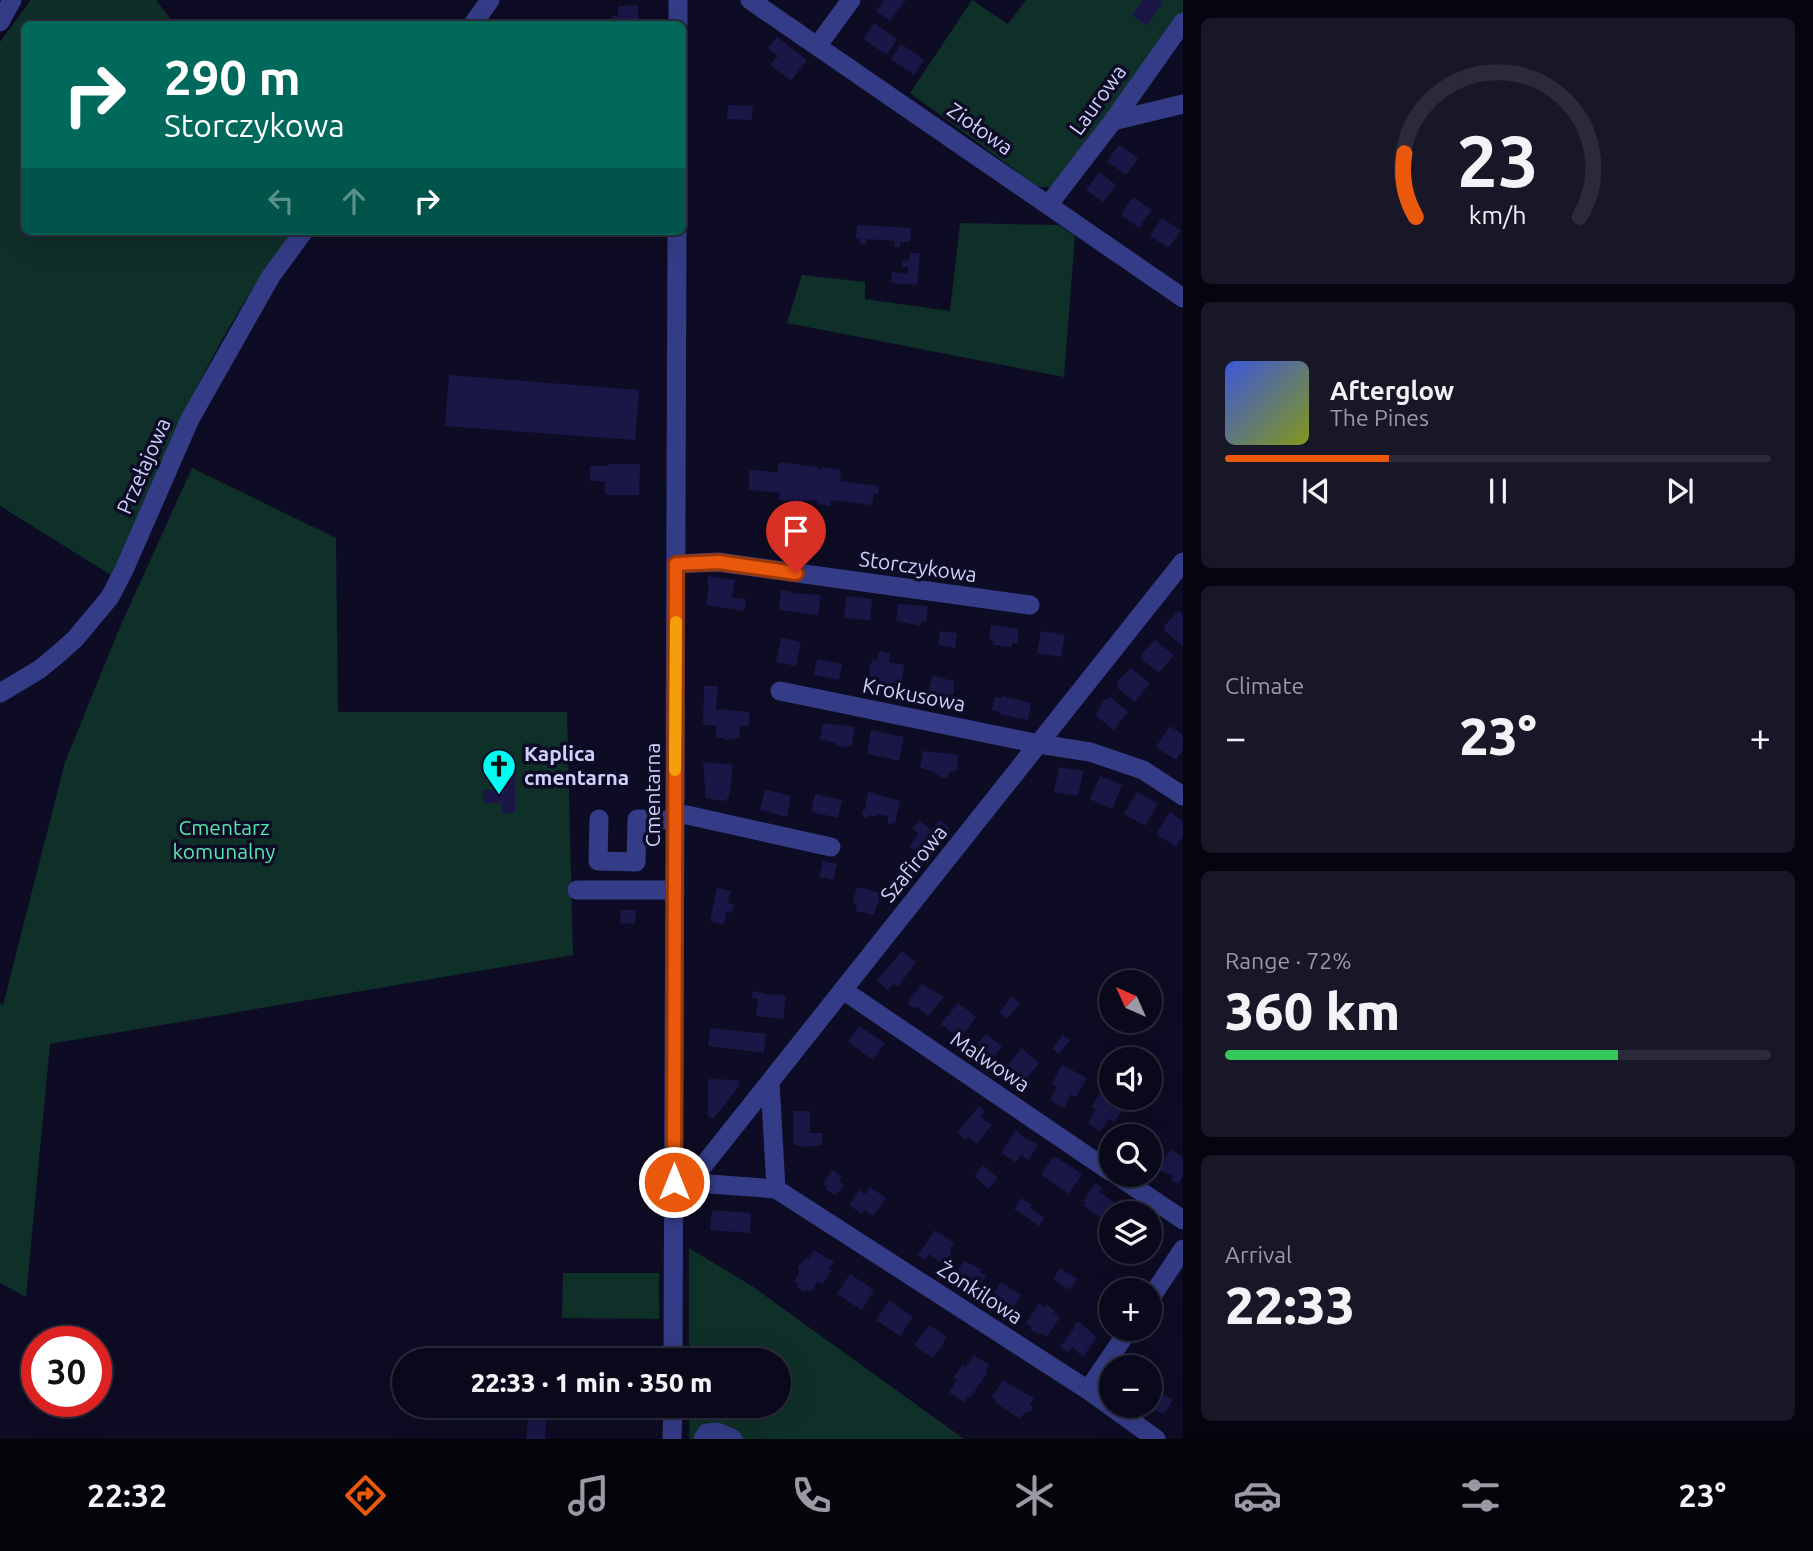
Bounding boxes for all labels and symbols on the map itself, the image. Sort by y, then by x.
street label: Laurowa [1064,60,1131,139]
street label: Ziołowa [943,97,1018,159]
street label: Przełajowa [111,414,175,517]
pin [766,501,826,573]
street label: Storczykowa [858,546,979,586]
street label: Krokusowa [861,672,968,716]
place label: Kaplica cmentarna [524,741,629,789]
street label: Cmentarna [640,743,664,847]
church icon: Kaplica cmentarna [480,747,518,796]
park label: Cmentarz komunalny [173,815,275,863]
street label: Szafirowa [875,820,951,907]
north arrow [1099,970,1162,1032]
street label: Malwowa [946,1026,1035,1096]
position arrow [637,1145,711,1219]
street label: Żonkilowa [934,1256,1028,1329]
speed limit sign: 30 [21,1326,112,1417]

